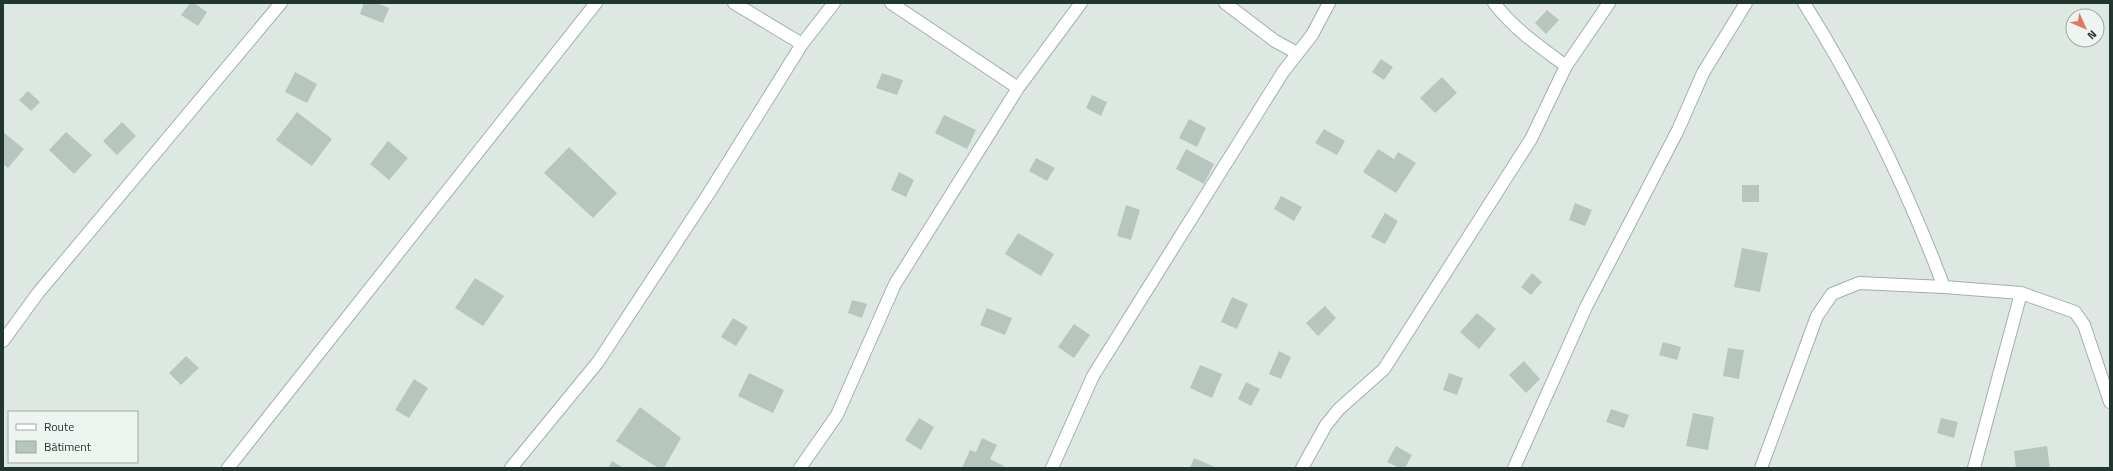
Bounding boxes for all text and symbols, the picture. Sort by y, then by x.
north arrow [2065,8,2105,48]
text: N [2084,27,2100,43]
legend [8,411,138,463]
text: Route [44,417,74,436]
text: Bâtiment [44,437,92,456]

